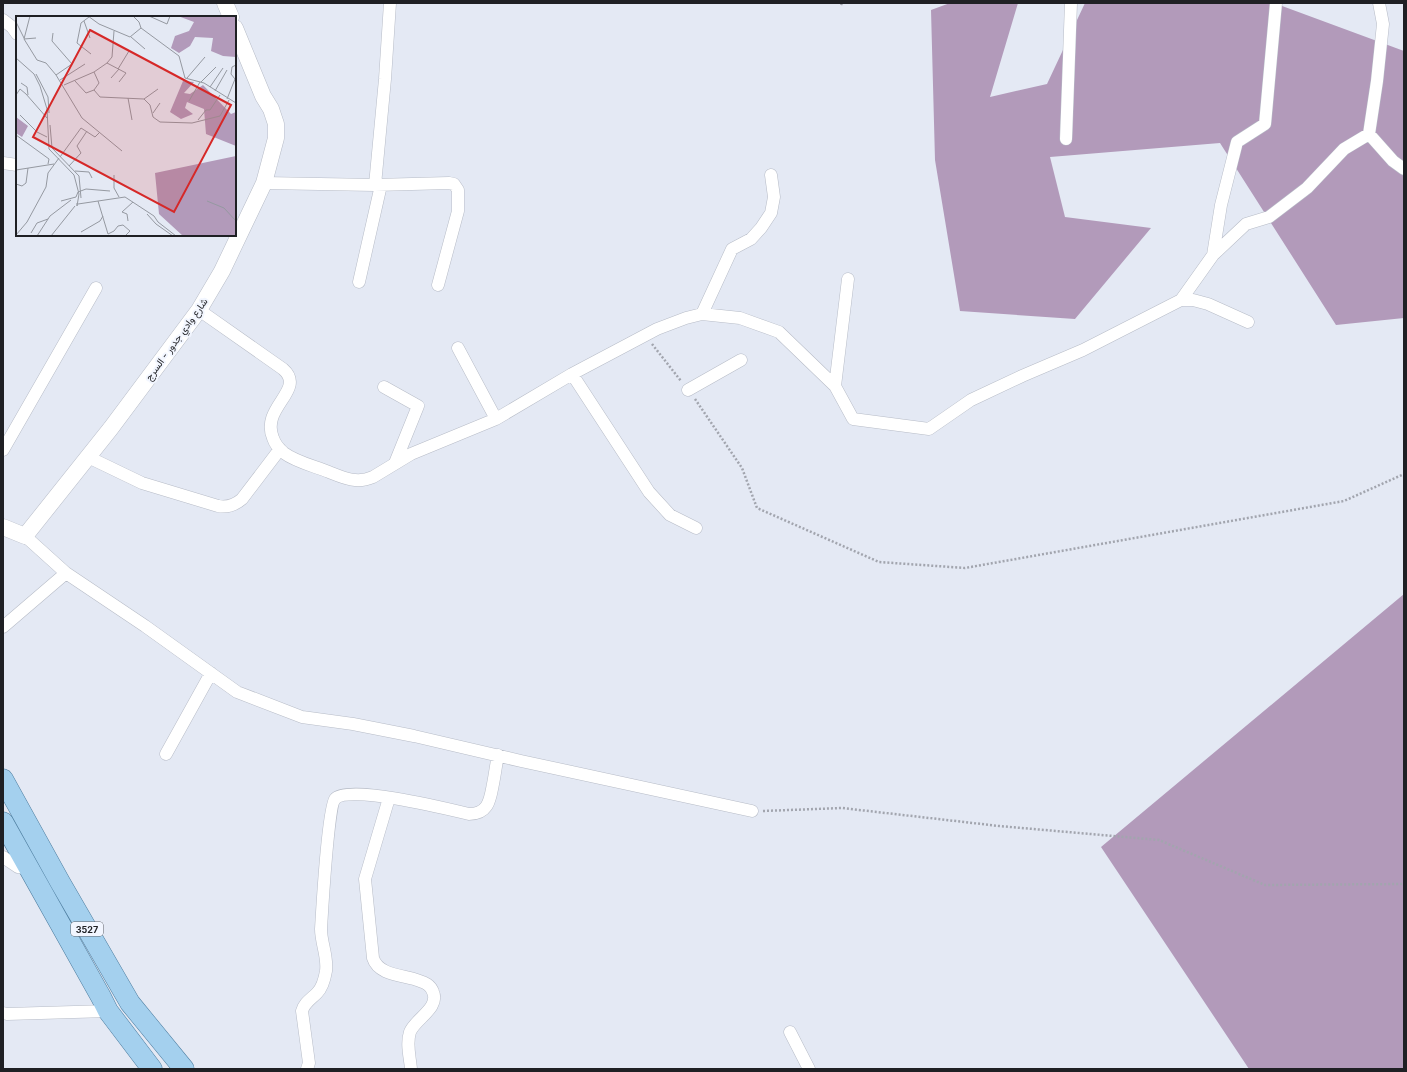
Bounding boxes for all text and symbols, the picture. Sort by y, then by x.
inset map [16,16,236,236]
street label: شارع وادي جدور - السرج [142,295,212,384]
road number: 3527 [71,922,103,936]

